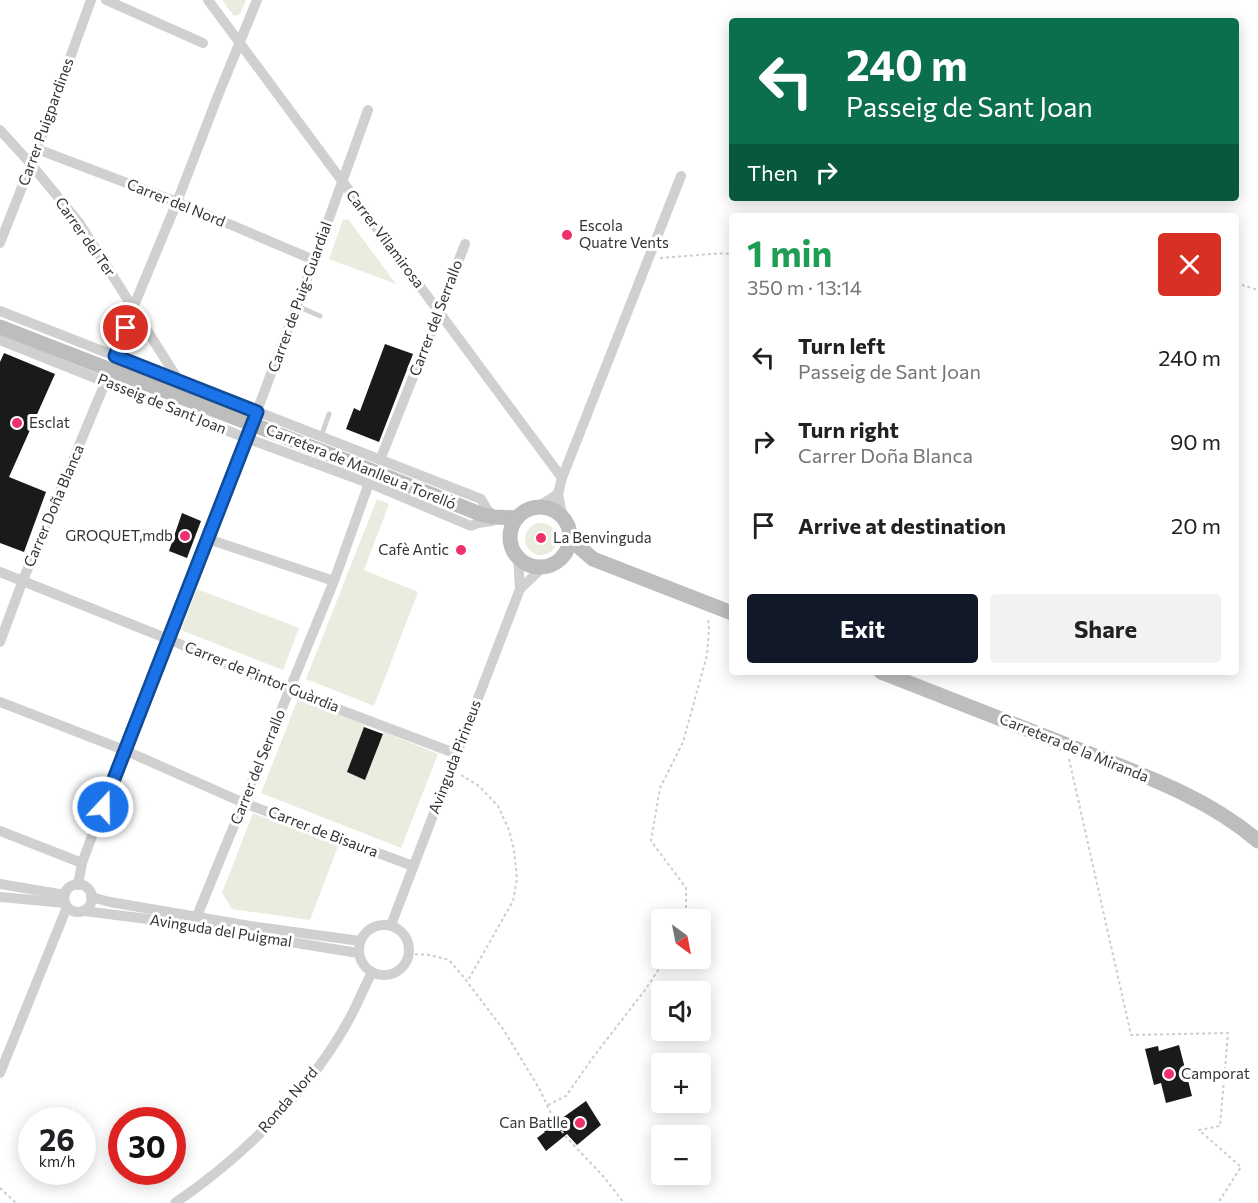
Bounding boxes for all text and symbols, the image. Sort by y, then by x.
text: 240 m [846,38,968,90]
icon: left [747,42,825,120]
street label: Carrer Puigpardines [14,55,77,188]
text: Passeig de Sant Joan [846,90,1093,123]
icon: right [810,156,843,189]
text: Then [747,159,798,186]
street label: Carrer del Nord [125,174,228,230]
street label: Carrer Vilamirosa [343,186,429,291]
street label: Carrer del Ter [52,193,120,279]
place label: Escola Quatre Vents [579,216,669,251]
street label: Carrer de Puig-Guardial [263,219,335,374]
marker: Escola Quatre Vents [560,228,574,242]
text: 1 min [747,230,832,274]
button: close [1158,233,1221,296]
street label: Carrer del Serrallo [405,257,465,378]
text: 350 m · 13:14 [747,275,862,299]
pin [100,302,151,353]
icon: arrive [109,311,142,344]
text: Turn left [798,332,885,359]
icon: left [747,341,780,374]
text: 240 m [1158,344,1221,371]
text: Passeig de Sant Joan [798,359,981,383]
street label: Passeig de Sant Joan [95,369,229,437]
place label: Esclat [29,413,70,431]
marker: Esclat [10,416,24,430]
text: Turn right [798,416,899,443]
street label: Carretera de Manlleu a Torelló [264,420,459,513]
icon: right [747,425,780,458]
text: 90 m [1170,428,1221,455]
street label: Carrer Doña Blanca [19,442,87,569]
text: Carrer Doña Blanca [798,443,973,467]
icon: arrive [747,509,780,542]
text: Arrive at destination [798,512,1006,539]
text: 20 m [1171,512,1221,539]
place label: GROQUET,mdb [65,526,173,544]
place label: La Benvinguda [553,528,651,546]
marker: GROQUET,mdb [178,529,192,543]
marker: La Benvinguda [534,531,548,545]
place label: Cafè Antic [378,540,449,558]
marker: Cafè Antic [454,543,468,557]
button: Exit [747,594,978,663]
button: Share [990,594,1221,663]
street label: Carrer de Pintor Guàrdia [182,637,342,715]
street label: Avinguda Pirineus [424,697,484,816]
street label: Carrer del Serrallo [226,706,288,827]
street label: Carretera de la Miranda [997,709,1152,785]
position arrow [71,775,135,839]
street label: Carrer de Bisaura [266,802,381,860]
north arrow [651,909,711,969]
map controls [651,909,711,1185]
street label: Avinguda del Puigmal [149,910,293,950]
button: sound [651,981,711,1041]
button: + [651,1053,711,1113]
street label: Ronda Nord [254,1063,321,1136]
place label: Camporat [1181,1064,1250,1082]
marker: Camporat [1162,1067,1176,1081]
speed limit sign: 30 [108,1107,186,1185]
place label: Can Batlle [499,1113,568,1131]
marker: Can Batlle [573,1116,587,1130]
text: 26 [39,1120,75,1157]
button: − [651,1125,711,1185]
text: km/h [39,1152,75,1170]

